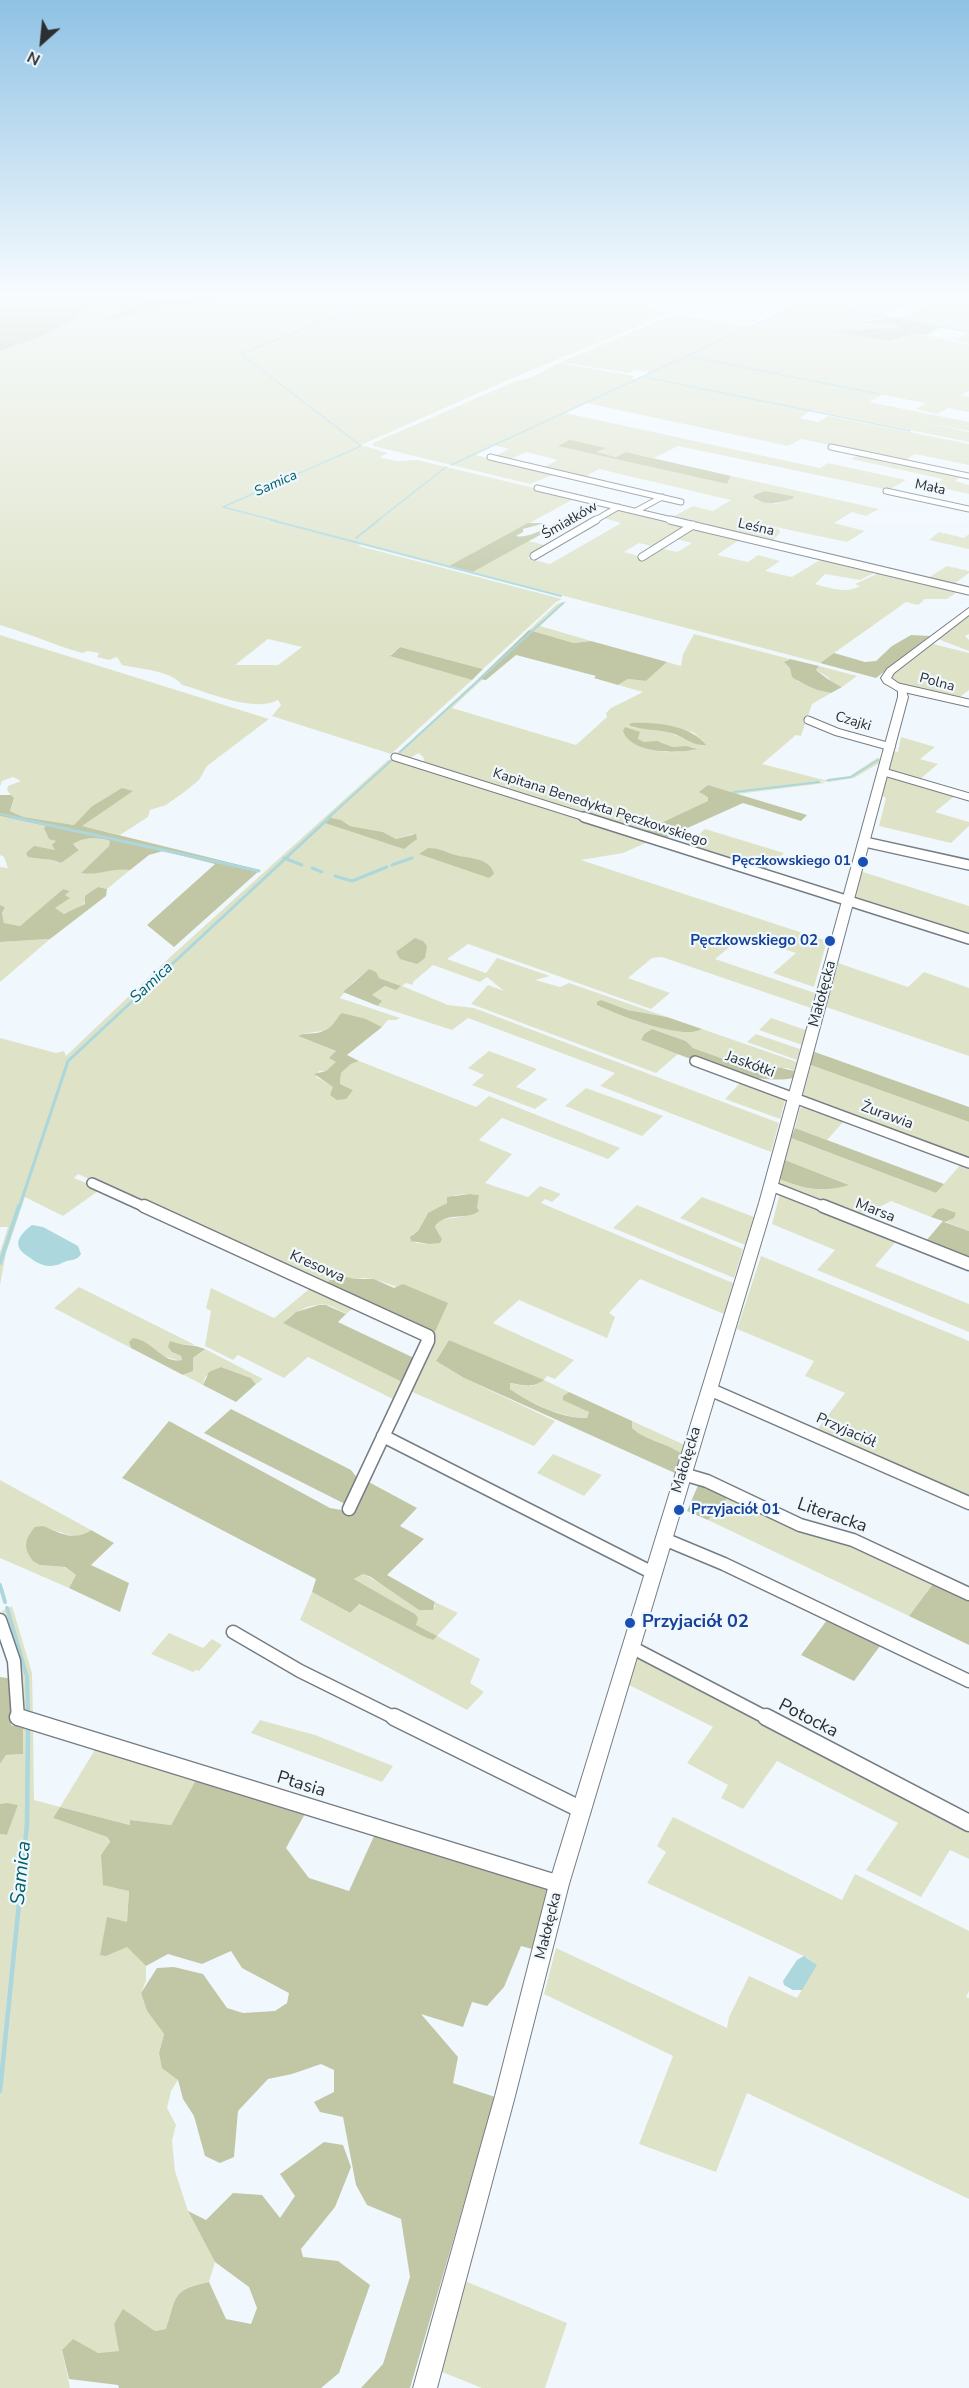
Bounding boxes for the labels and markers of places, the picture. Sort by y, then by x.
place label: Pęczkowskiego 01 [732,854,851,870]
marker: Pęczkowskiego 01 [856,855,870,869]
place label: Pęczkowskiego 02 [690,932,818,950]
marker: Pęczkowskiego 02 [823,934,837,948]
place label: Przyjaciół 01 [691,1501,780,1519]
marker: Przyjaciół 01 [672,1503,686,1517]
place label: Przyjaciół 02 [642,1612,749,1634]
marker: Przyjaciół 02 [623,1616,637,1630]

